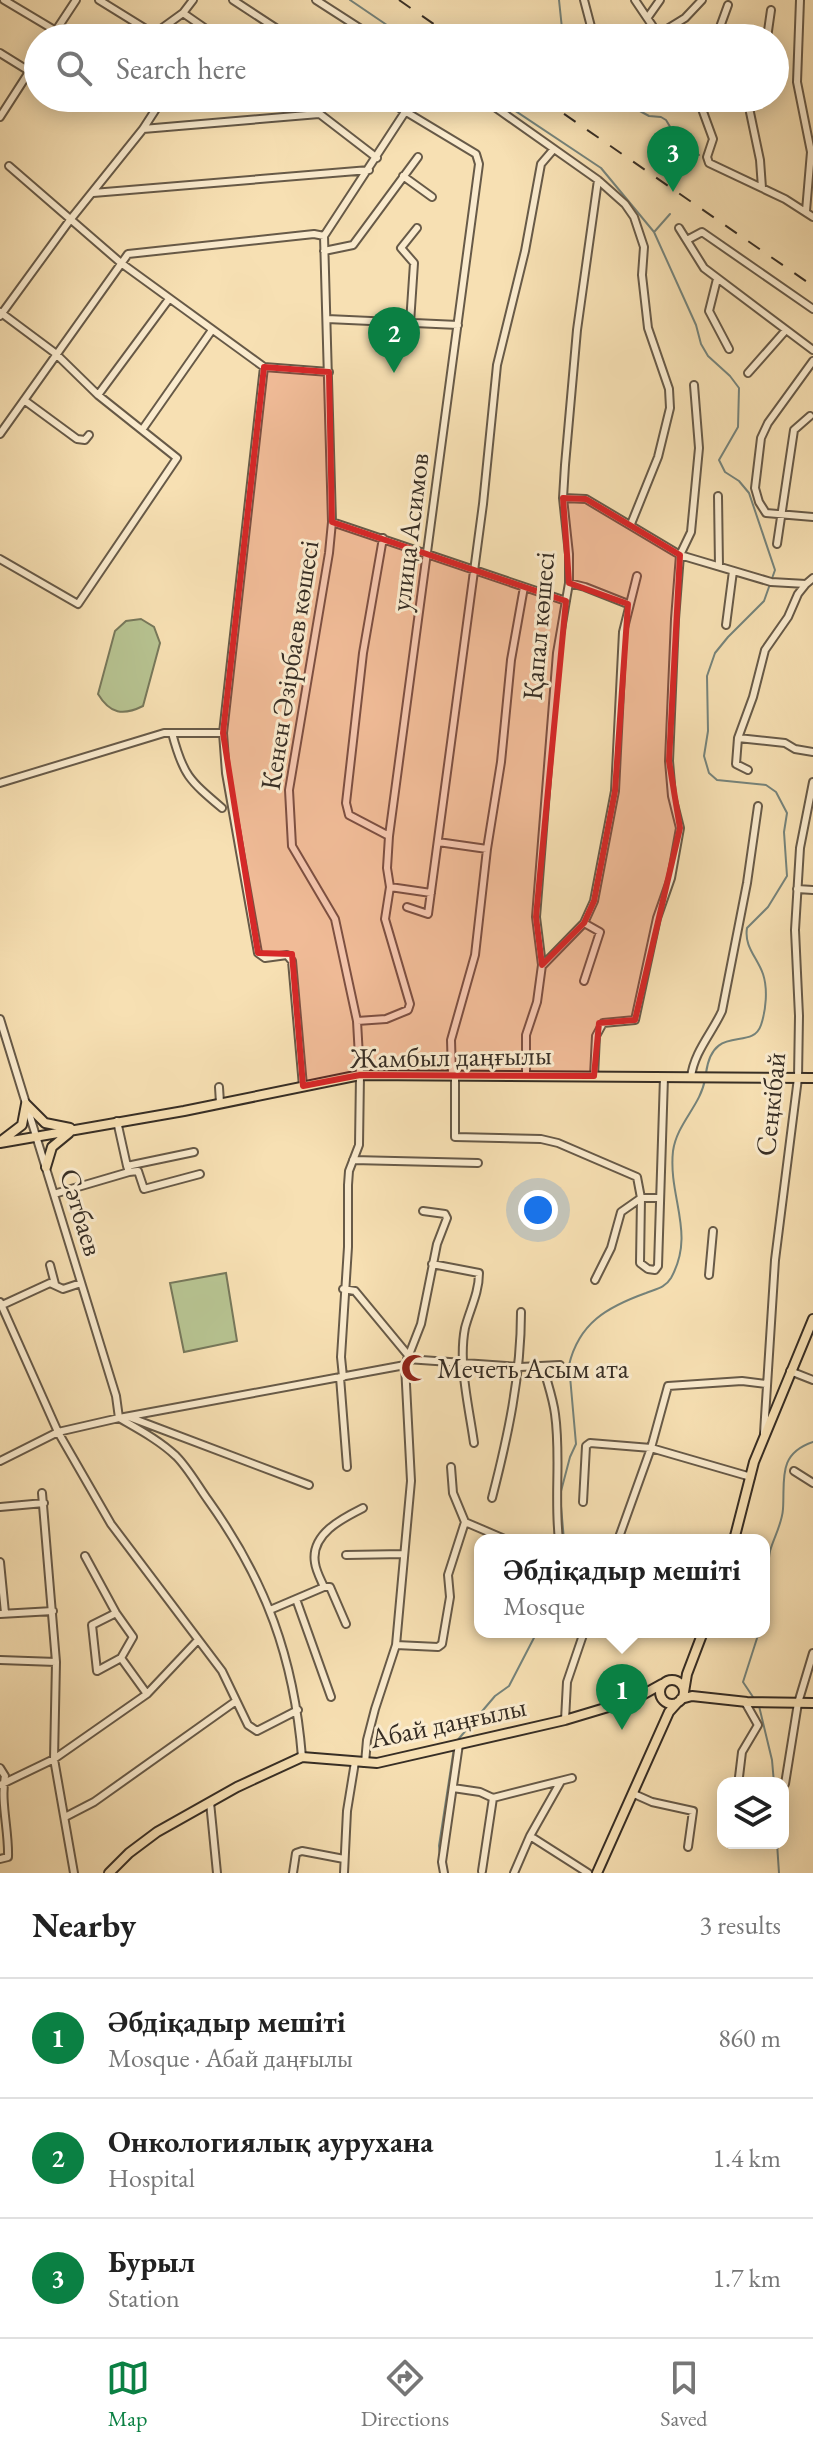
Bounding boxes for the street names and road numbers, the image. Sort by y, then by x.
street label: улица Асимов [381,451,437,613]
street label: Кенен Әзірбаев көшесі [251,537,327,793]
street label: Қапал көшесі [514,550,562,702]
street label: Жамбыл даңғылы [349,1036,552,1076]
street label: Сеңкібай [747,1050,793,1158]
street label: Сәтбаев [52,1164,112,1260]
street label: Абай даңғылы [366,1688,530,1756]

